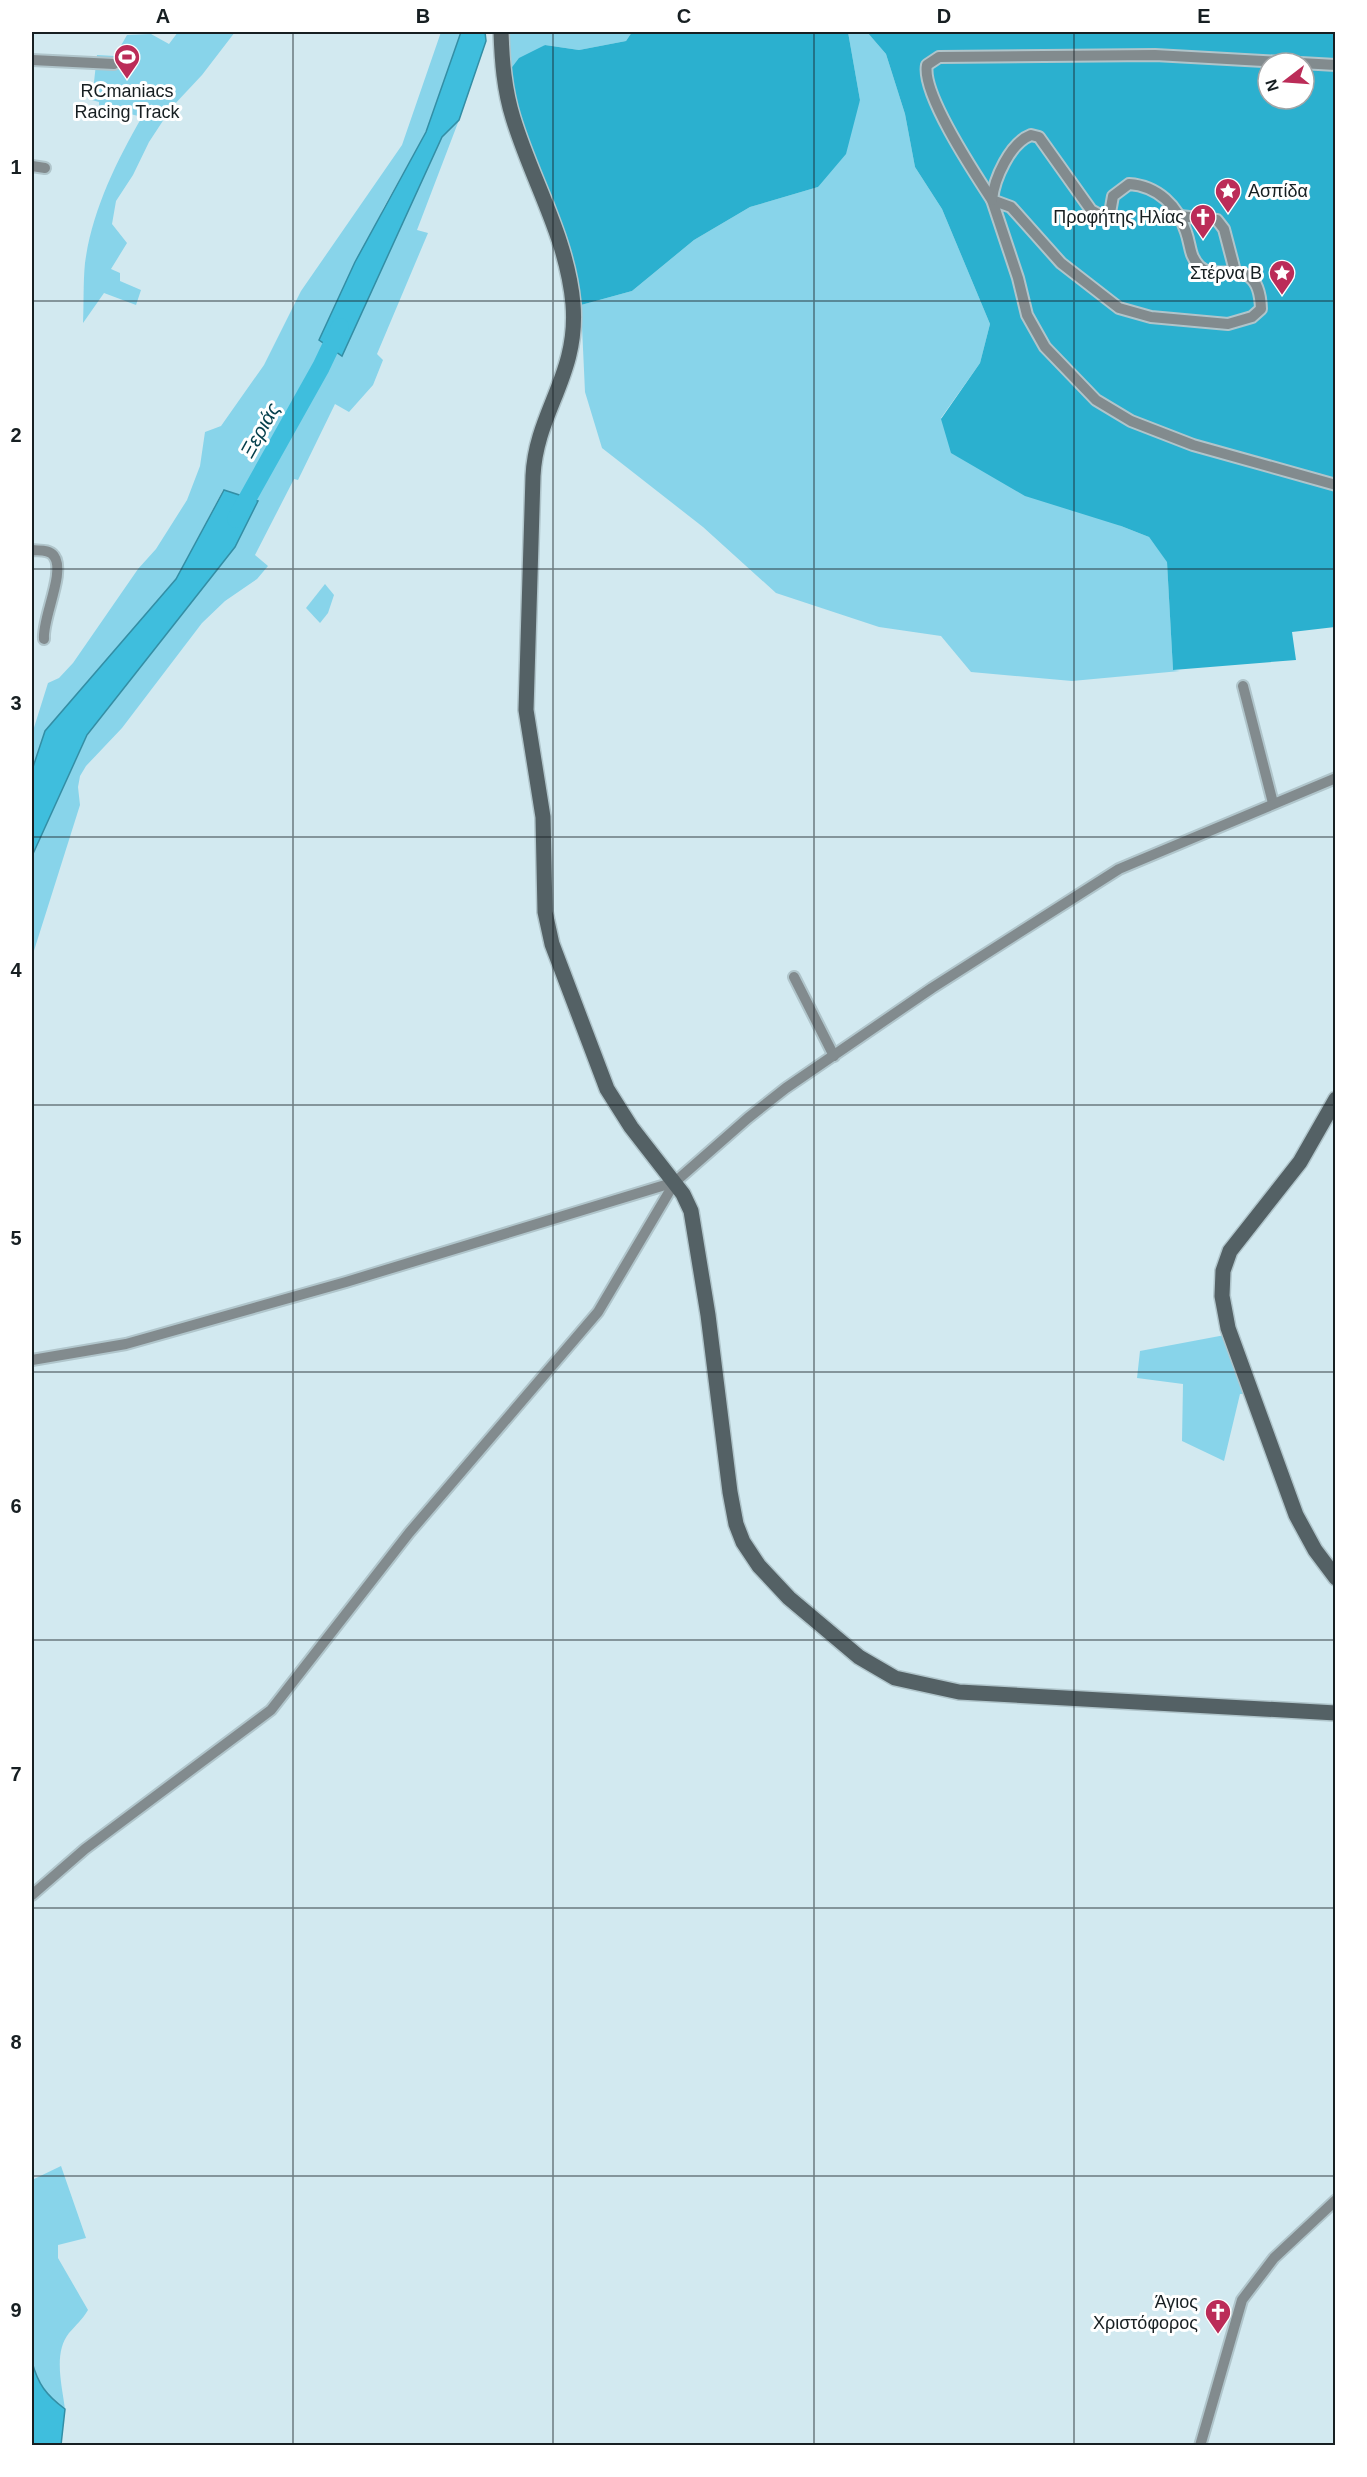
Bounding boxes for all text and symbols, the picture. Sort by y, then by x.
text: A [156,5,170,27]
text: B [416,5,430,27]
text: C [677,5,691,27]
text: D [937,5,951,27]
text: E [1197,5,1211,27]
sports icon: RCmaniacs Racing Track [112,42,142,80]
north arrow [1256,51,1316,111]
text: N [1262,77,1282,93]
place label: RCmaniacs Racing Track [74,81,181,122]
text: 1 [10,156,22,178]
place icon: Ασπίδα [1213,176,1243,214]
place label: Ασπίδα [1248,181,1308,201]
church icon: Προφήτης Ηλίας [1188,202,1218,240]
place label: Προφήτης Ηλίας [1053,207,1184,227]
place icon: Στέρνα Β [1267,258,1297,296]
place label: Στέρνα Β [1190,263,1262,283]
water label: Ξεριάς [236,399,284,462]
text: 2 [10,424,22,446]
text: 3 [10,692,22,714]
text: 4 [10,959,22,981]
text: 5 [10,1227,22,1249]
text: 6 [10,1495,22,1517]
text: 7 [10,1763,22,1785]
text: 8 [10,2031,22,2053]
place label: Άγιος Χριστόφορος [1093,2292,1198,2333]
church icon: Άγιος Χριστόφορος [1203,2297,1233,2335]
text: 9 [10,2299,22,2321]

